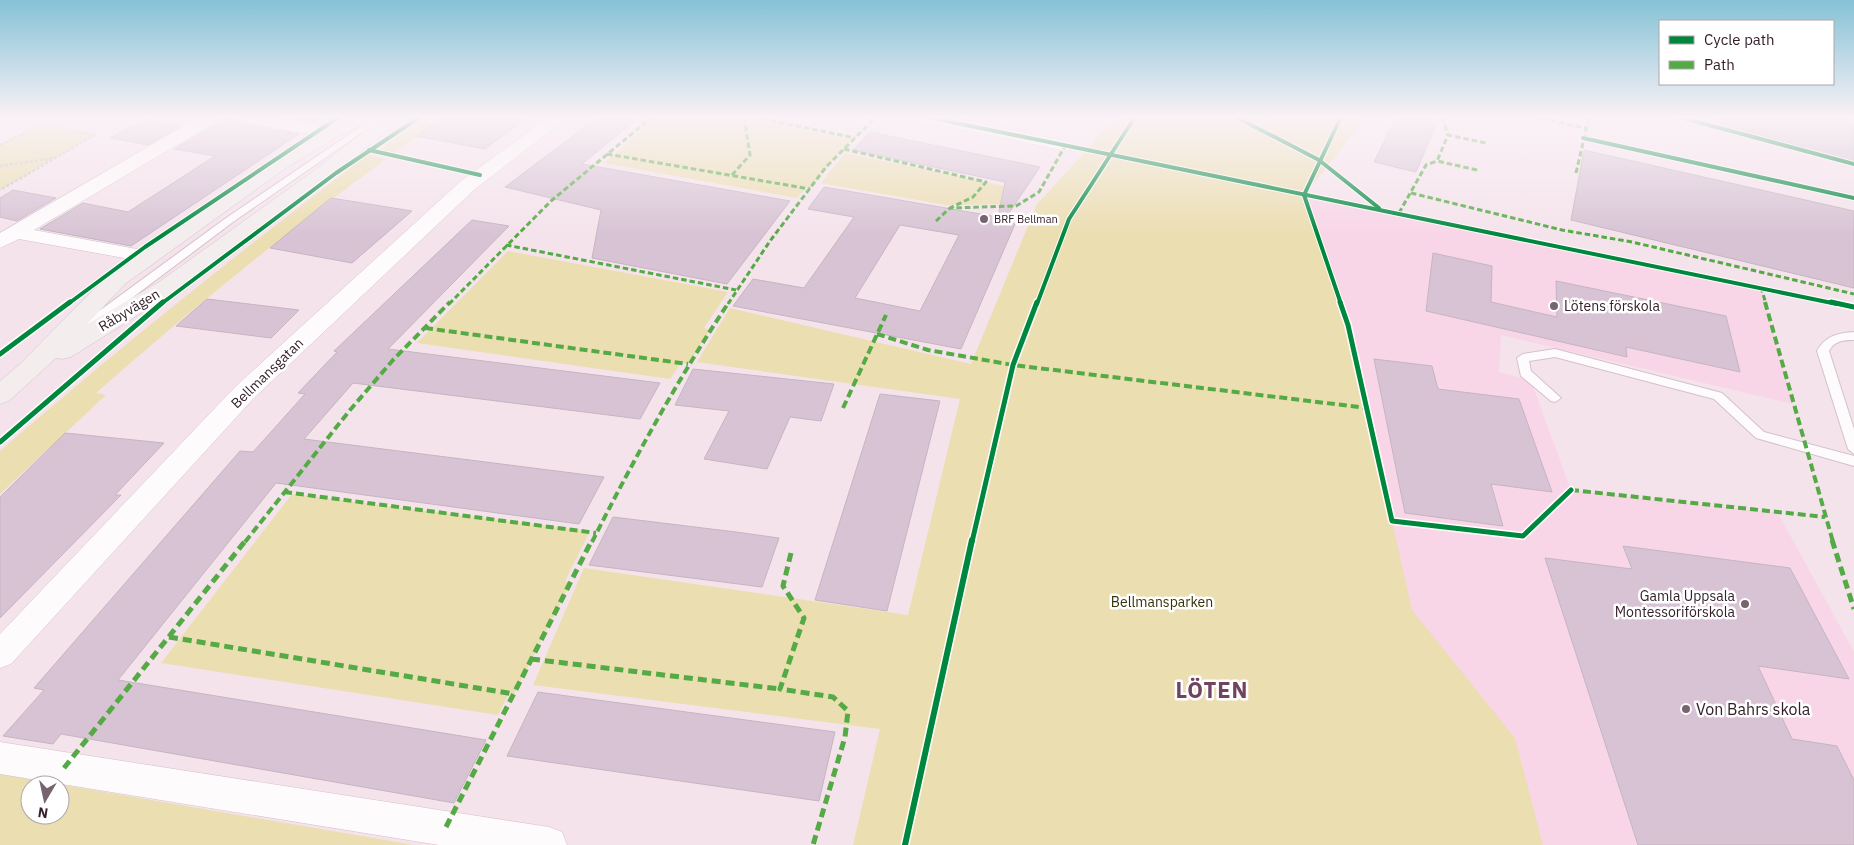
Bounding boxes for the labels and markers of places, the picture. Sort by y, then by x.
place label: BRF Bellman [994,212,1058,226]
marker: BRF Bellman [978,213,990,225]
place label: Lötens förskola [1564,297,1660,315]
marker: Lötens förskola [1548,300,1560,312]
place label: Gamla Uppsala Montessoriförskola [1615,587,1736,621]
marker: Gamla Uppsala Montessoriförskola [1739,598,1751,610]
place label: Von Bahrs skola [1696,699,1811,719]
marker: Von Bahrs skola [1680,703,1692,715]

